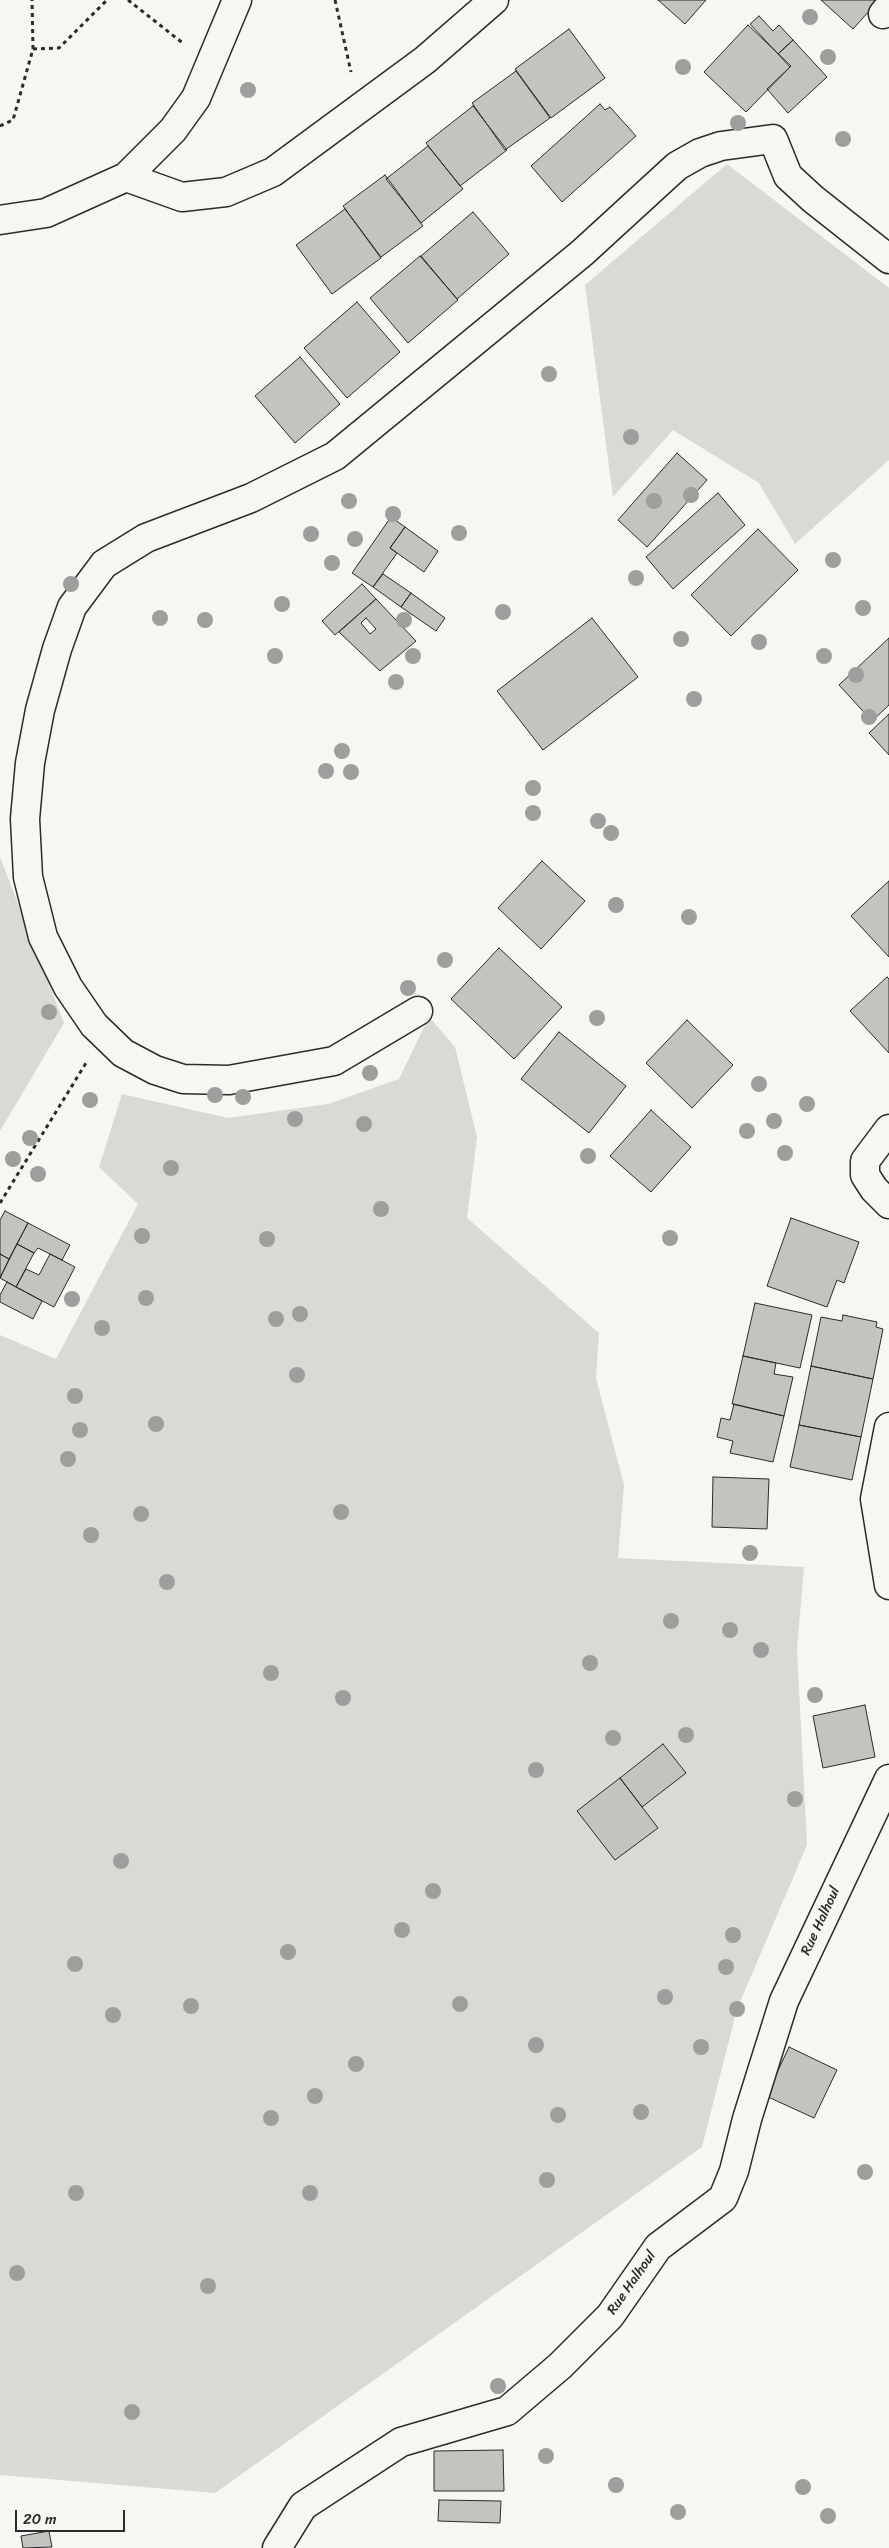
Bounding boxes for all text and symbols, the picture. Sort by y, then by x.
street label: Rue Halhoul [798,1884,844,1958]
street label: Rue Halhoul [604,2248,660,2318]
scale bar [18,2500,128,2532]
text: 20 m [23,2506,57,2532]

